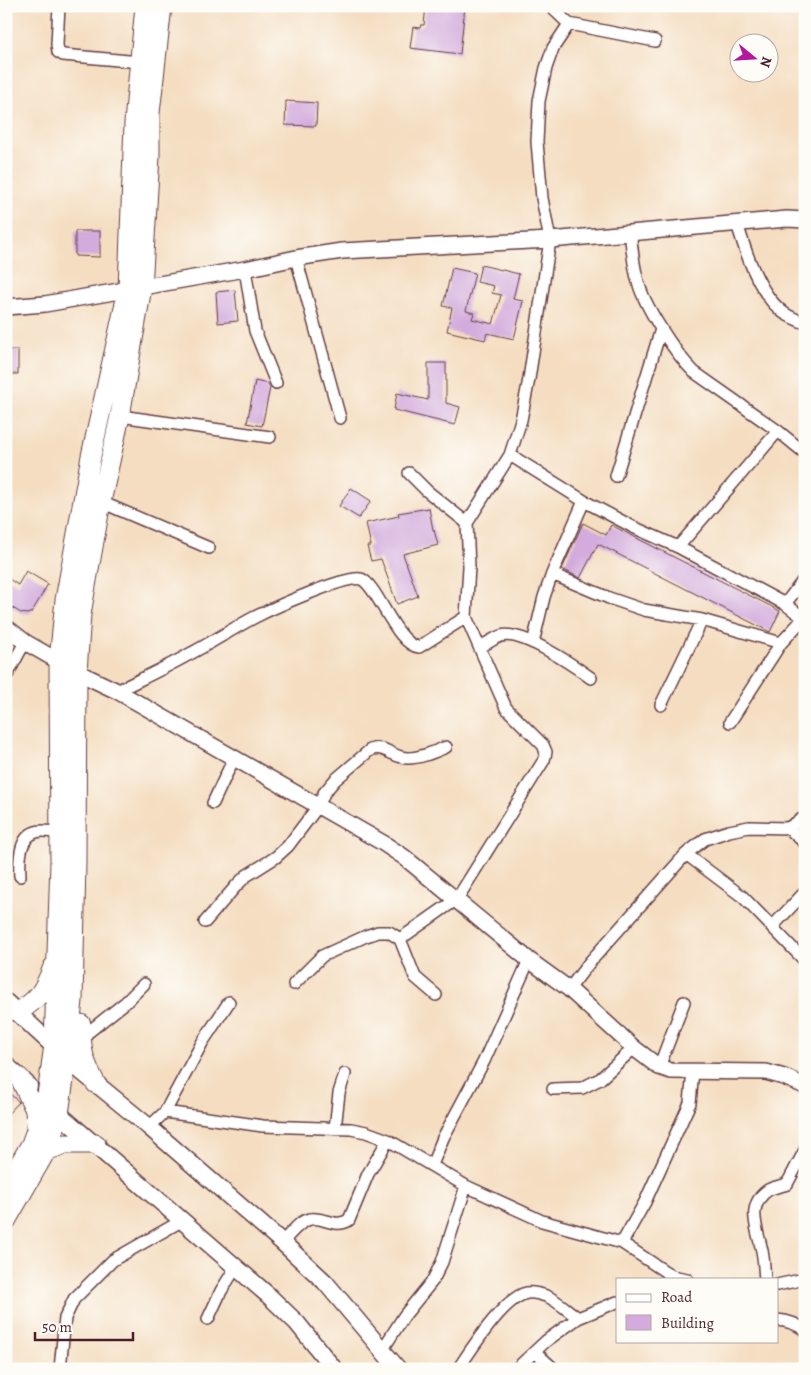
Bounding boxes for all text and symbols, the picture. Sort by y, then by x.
north arrow [728,32,778,82]
text: N [755,54,776,70]
legend [616,1278,778,1342]
text: Road [661,1287,693,1307]
scale bar [35,1310,132,1342]
text: Building [661,1313,714,1333]
text: 50 m [42,1317,72,1337]

